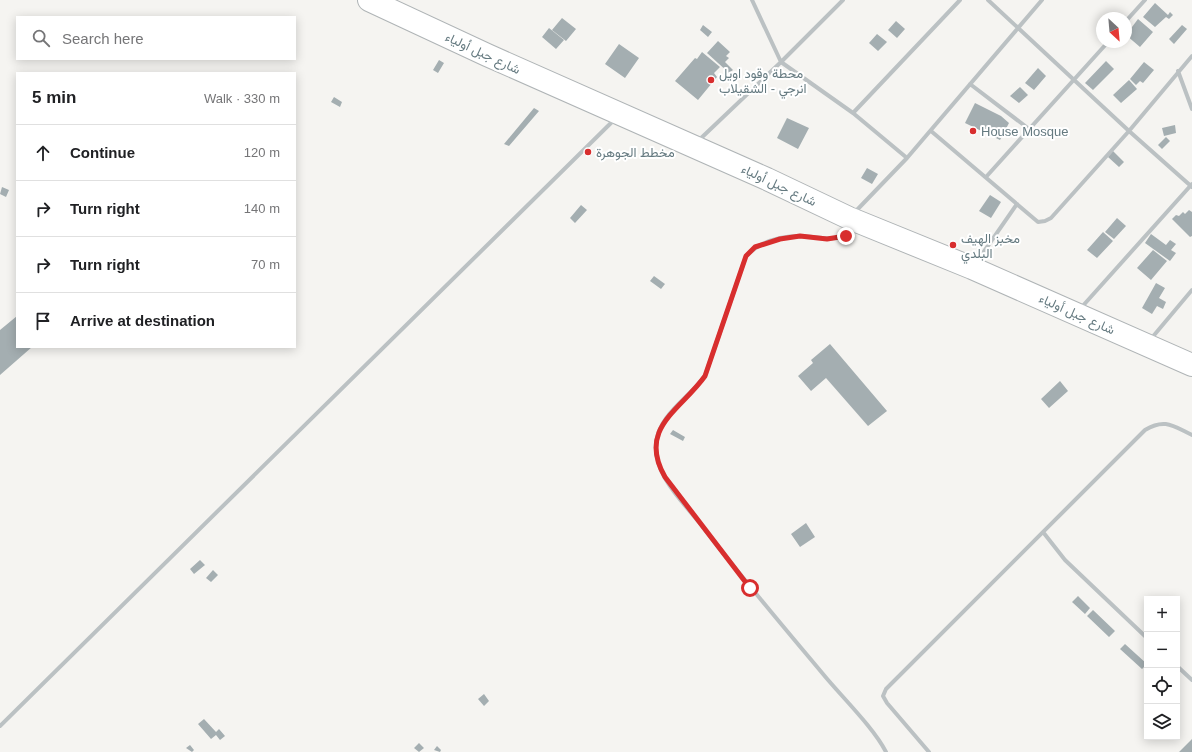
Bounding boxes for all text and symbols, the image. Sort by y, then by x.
north arrow [1096,12,1132,48]
search box [16,16,296,60]
icon: search [30,27,52,49]
street label: شارع جبل أولياء [442,29,523,79]
text: Search here [62,30,144,47]
place label: محطة وقود اويل انرجي - الشقيلاب [719,66,807,99]
marker: محطة وقود اويل انرجي - الشقيلاب [706,75,716,85]
text: 5 min [32,88,76,107]
text: Walk · 330 m [204,91,280,106]
place label: House Mosque [981,124,1068,139]
marker: House Mosque [968,126,978,136]
icon: ahead [32,142,54,164]
text: Continue [70,144,135,161]
text: 120 m [244,145,280,160]
place label: مخطط الجوهرة [596,145,675,161]
marker: مخطط الجوهرة [583,147,593,157]
street label: شارع جبل أولياء [738,161,819,211]
icon: right [32,198,54,220]
text: Turn right [70,200,140,217]
text: 140 m [244,201,280,216]
route end [837,227,855,245]
place label: مخبز الهيف البلدي [961,231,1020,264]
marker: مخبز الهيف البلدي [948,240,958,250]
icon: right [32,254,54,276]
text: Turn right [70,256,140,273]
text: 70 m [251,257,280,272]
street label: شارع جبل أولياء [1036,291,1117,339]
icon: arrive [32,310,54,332]
text: Arrive at destination [70,312,215,329]
route start [741,579,759,597]
map controls [1144,596,1180,740]
button: + [1144,596,1180,632]
button: − [1144,632,1180,668]
button: locate [1144,668,1180,704]
button: layers [1144,704,1180,740]

